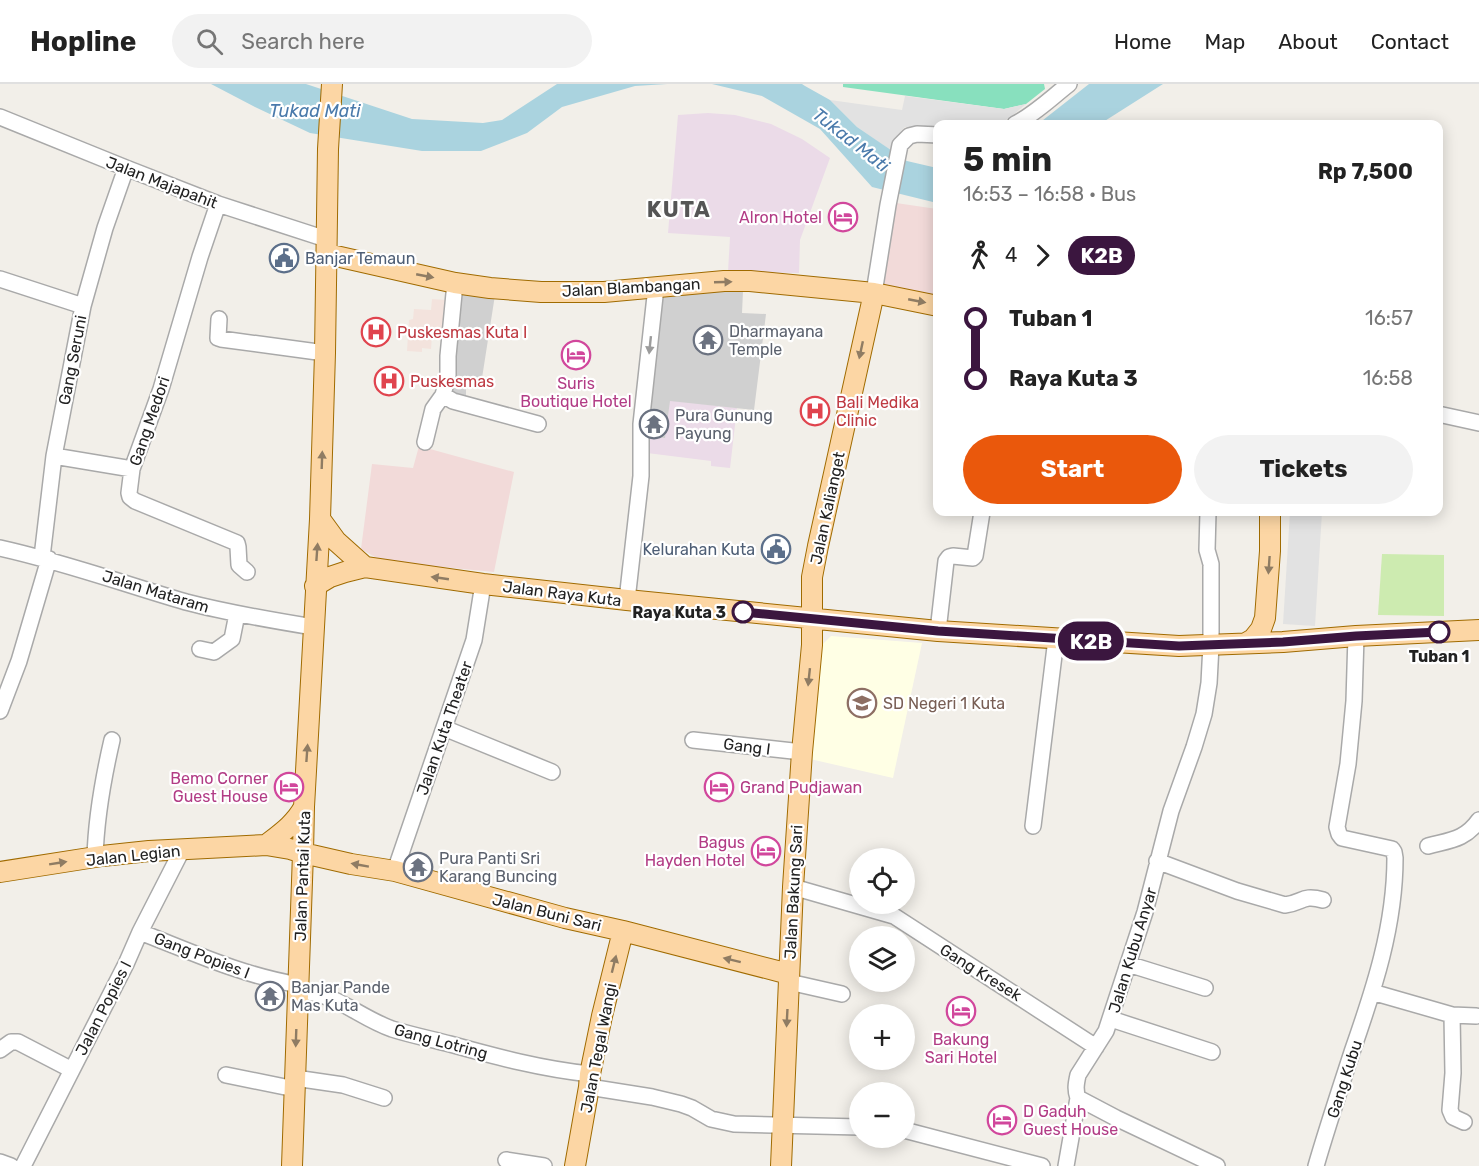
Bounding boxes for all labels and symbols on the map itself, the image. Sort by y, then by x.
water label: Tukad Mati [269,100,361,122]
water label: Tukad Mati [808,103,894,177]
street label: Jalan Majapahit [103,152,220,212]
district label: KUTA [647,196,711,223]
hotel icon: Alron Hotel [827,201,859,233]
place label: Alron Hotel [739,208,822,227]
public building icon: Banjar Temaun [268,242,300,274]
place label: Banjar Temaun [305,249,415,268]
one-way arrow [415,272,434,281]
street label: Jalan Blambangan [561,274,701,301]
one-way arrow [714,277,733,286]
one-way arrow [907,297,926,306]
street label: Gang Seruni [54,314,91,407]
hospital icon: Puskesmas Kuta I [360,316,392,348]
place label: Dharmayana Temple [729,322,823,359]
place label: Puskesmas Kuta I [397,323,527,342]
temple icon: Dharmayana Temple [692,324,724,356]
one-way arrow [645,336,655,355]
hotel icon: Suris Boutique Hotel [560,339,592,371]
one-way arrow [856,341,865,360]
hospital icon: Puskesmas [373,365,405,397]
place label: Puskesmas [410,372,494,391]
street label: Gang Medori [125,374,174,468]
place label: Suris Boutique Hotel [520,374,632,411]
place label: Bali Medika Clinic [836,393,919,430]
hospital icon: Bali Medika Clinic [799,395,831,427]
place label: Pura Gunung Payung [675,406,773,443]
temple icon: Pura Gunung Payung [638,408,670,440]
street label: Jalan Kalianget [806,450,849,566]
one-way arrow [317,451,326,470]
public building icon: Kelurahan Kuta [760,533,792,565]
place label: Kelurahan Kuta [642,540,755,559]
one-way arrow [313,543,322,562]
one-way arrow [1264,555,1274,574]
street label: Jalan Mataram [100,566,212,617]
one-way arrow [431,573,450,582]
street label: Jalan Raya Kuta [501,577,622,610]
marker: Raya Kuta 3 [732,601,754,623]
place label: Raya Kuta 3 [632,603,726,622]
marker: Tuban 1 [1428,621,1450,643]
line badge: K2B [1056,622,1126,660]
place label: Tuban 1 [1409,647,1469,666]
street label: Jalan Kuta Theater [413,659,476,798]
one-way arrow [804,667,814,686]
school or university icon: SD Negeri 1 Kuta [846,687,878,719]
place label: SD Negeri 1 Kuta [883,694,1005,713]
street label: Gang I [722,734,772,759]
one-way arrow [302,743,312,762]
place label: Bemo Corner Guest House [170,769,268,806]
hotel icon: Bemo Corner Guest House [273,771,305,803]
hotel icon: Grand Pudjawan [703,771,735,803]
place label: Grand Pudjawan [740,778,862,797]
street label: Jalan Pantai Kuta [291,810,314,942]
street label: Jalan Bakung Sari [780,824,807,960]
place label: Bagus Hayden Hotel [645,833,745,870]
hotel icon: Bagus Hayden Hotel [750,835,782,867]
street label: Jalan Legian [85,841,181,870]
place label: Pura Panti Sri Karang Buncing [439,849,557,886]
temple icon: Pura Panti Sri Karang Buncing [402,851,434,883]
one-way arrow [48,859,67,868]
one-way arrow [351,860,370,869]
street label: Jalan Kubu Anyar [1104,885,1161,1015]
street label: Jalan Buni Sari [490,890,603,935]
street label: Gang Popies I [151,928,252,982]
street label: Gang Kresek [936,940,1026,1005]
one-way arrow [723,954,742,964]
one-way arrow [610,955,620,974]
street label: Jalan Popies I [72,958,135,1059]
place label: Banjar Pande Mas Kuta [291,978,390,1015]
temple icon: Banjar Pande Mas Kuta [254,980,286,1012]
street label: Jalan Tegal Wangi [577,982,620,1115]
hotel icon: Bakung Sari Hotel [945,995,977,1027]
one-way arrow [783,1009,792,1028]
street label: Gang Lotring [392,1020,490,1063]
one-way arrow [292,1028,301,1047]
place label: Bakung Sari Hotel [925,1030,997,1067]
street label: Gang Kubu [1323,1038,1366,1121]
place label: D Gaduh Guest House [1023,1102,1118,1139]
hotel icon: D Gaduh Guest House [986,1104,1018,1136]

